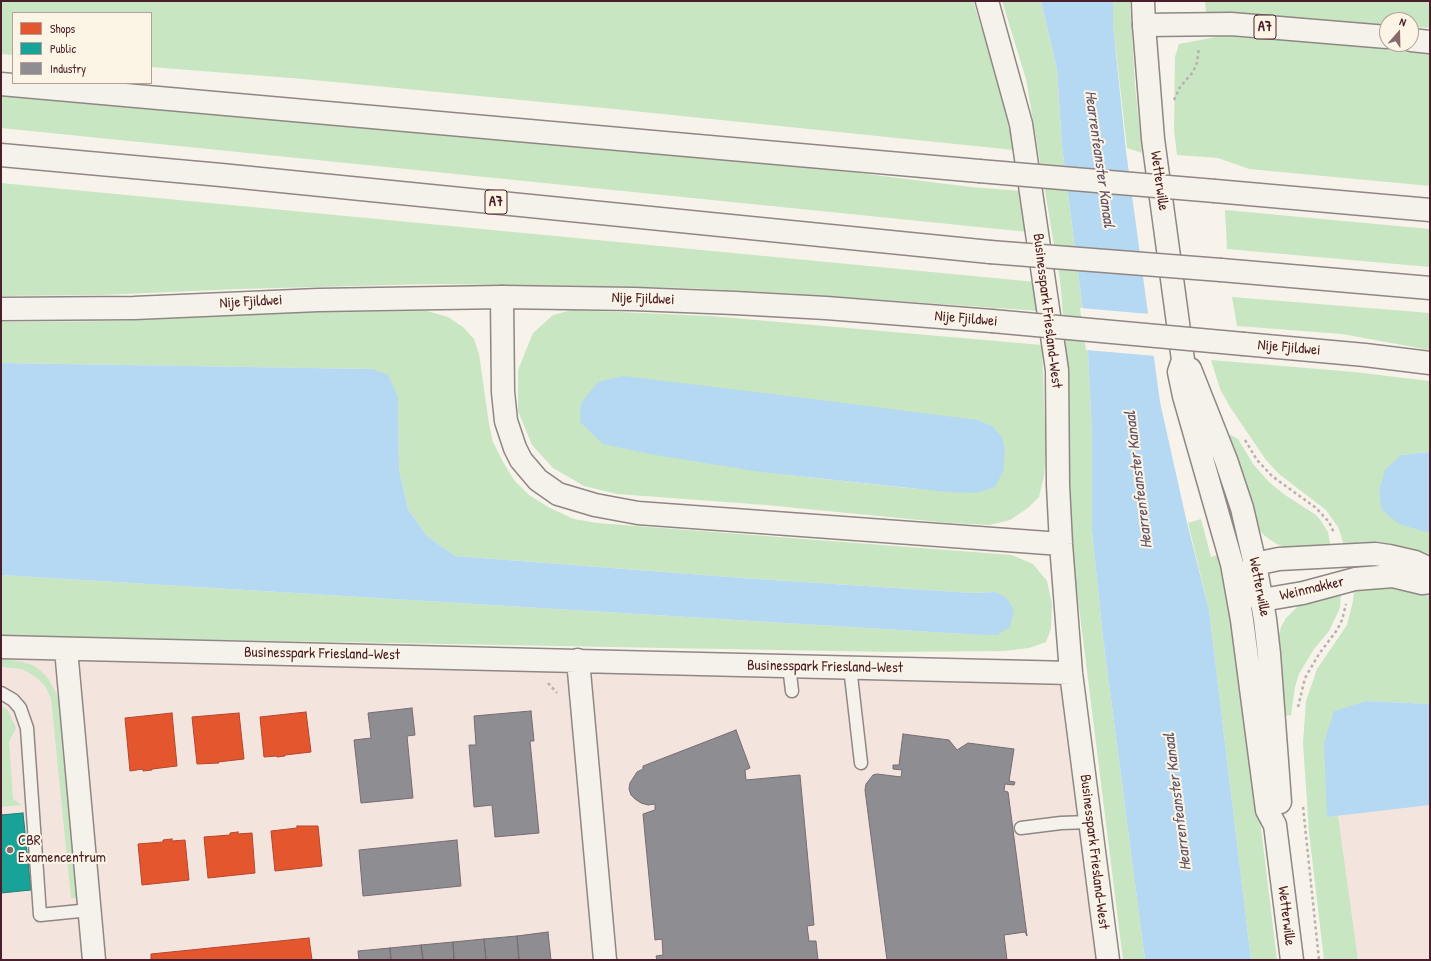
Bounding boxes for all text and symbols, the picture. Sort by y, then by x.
legend [12,12,152,84]
north arrow [1379,12,1419,52]
text: N [1398,14,1408,29]
road number: A7 [1254,15,1276,39]
text: Shops [50,20,75,37]
text: Public [50,40,76,57]
text: Industry [50,60,86,77]
water label: Hearrenfeanster Kanaal [1080,89,1118,229]
street label: Wetterwille [1146,150,1172,212]
road number: A7 [485,190,507,214]
street label: Businesspark Friesland-West [1029,232,1065,390]
street label: Nije Fjildwei [611,289,675,309]
street label: Nije Fjildwei [219,291,283,313]
street label: Nije Fjildwei [934,307,998,331]
street label: Nije Fjildwei [1257,336,1321,360]
water label: Hearrenfeanster Kanaal [1121,410,1157,550]
street label: Wetterwille [1244,556,1274,618]
street label: Weinmakker [1278,573,1346,605]
street label: Businesspark Friesland-West [244,644,400,664]
street label: Businesspark Friesland-West [747,657,903,677]
water label: Hearrenfeanster Kanaal [1160,732,1196,872]
street label: Businesspark Friesland-West [1076,773,1112,931]
place label: CBR Examencentrum [18,832,106,867]
marker: CBR Examencentrum [5,845,15,855]
street label: Wetterwille [1273,885,1299,947]

